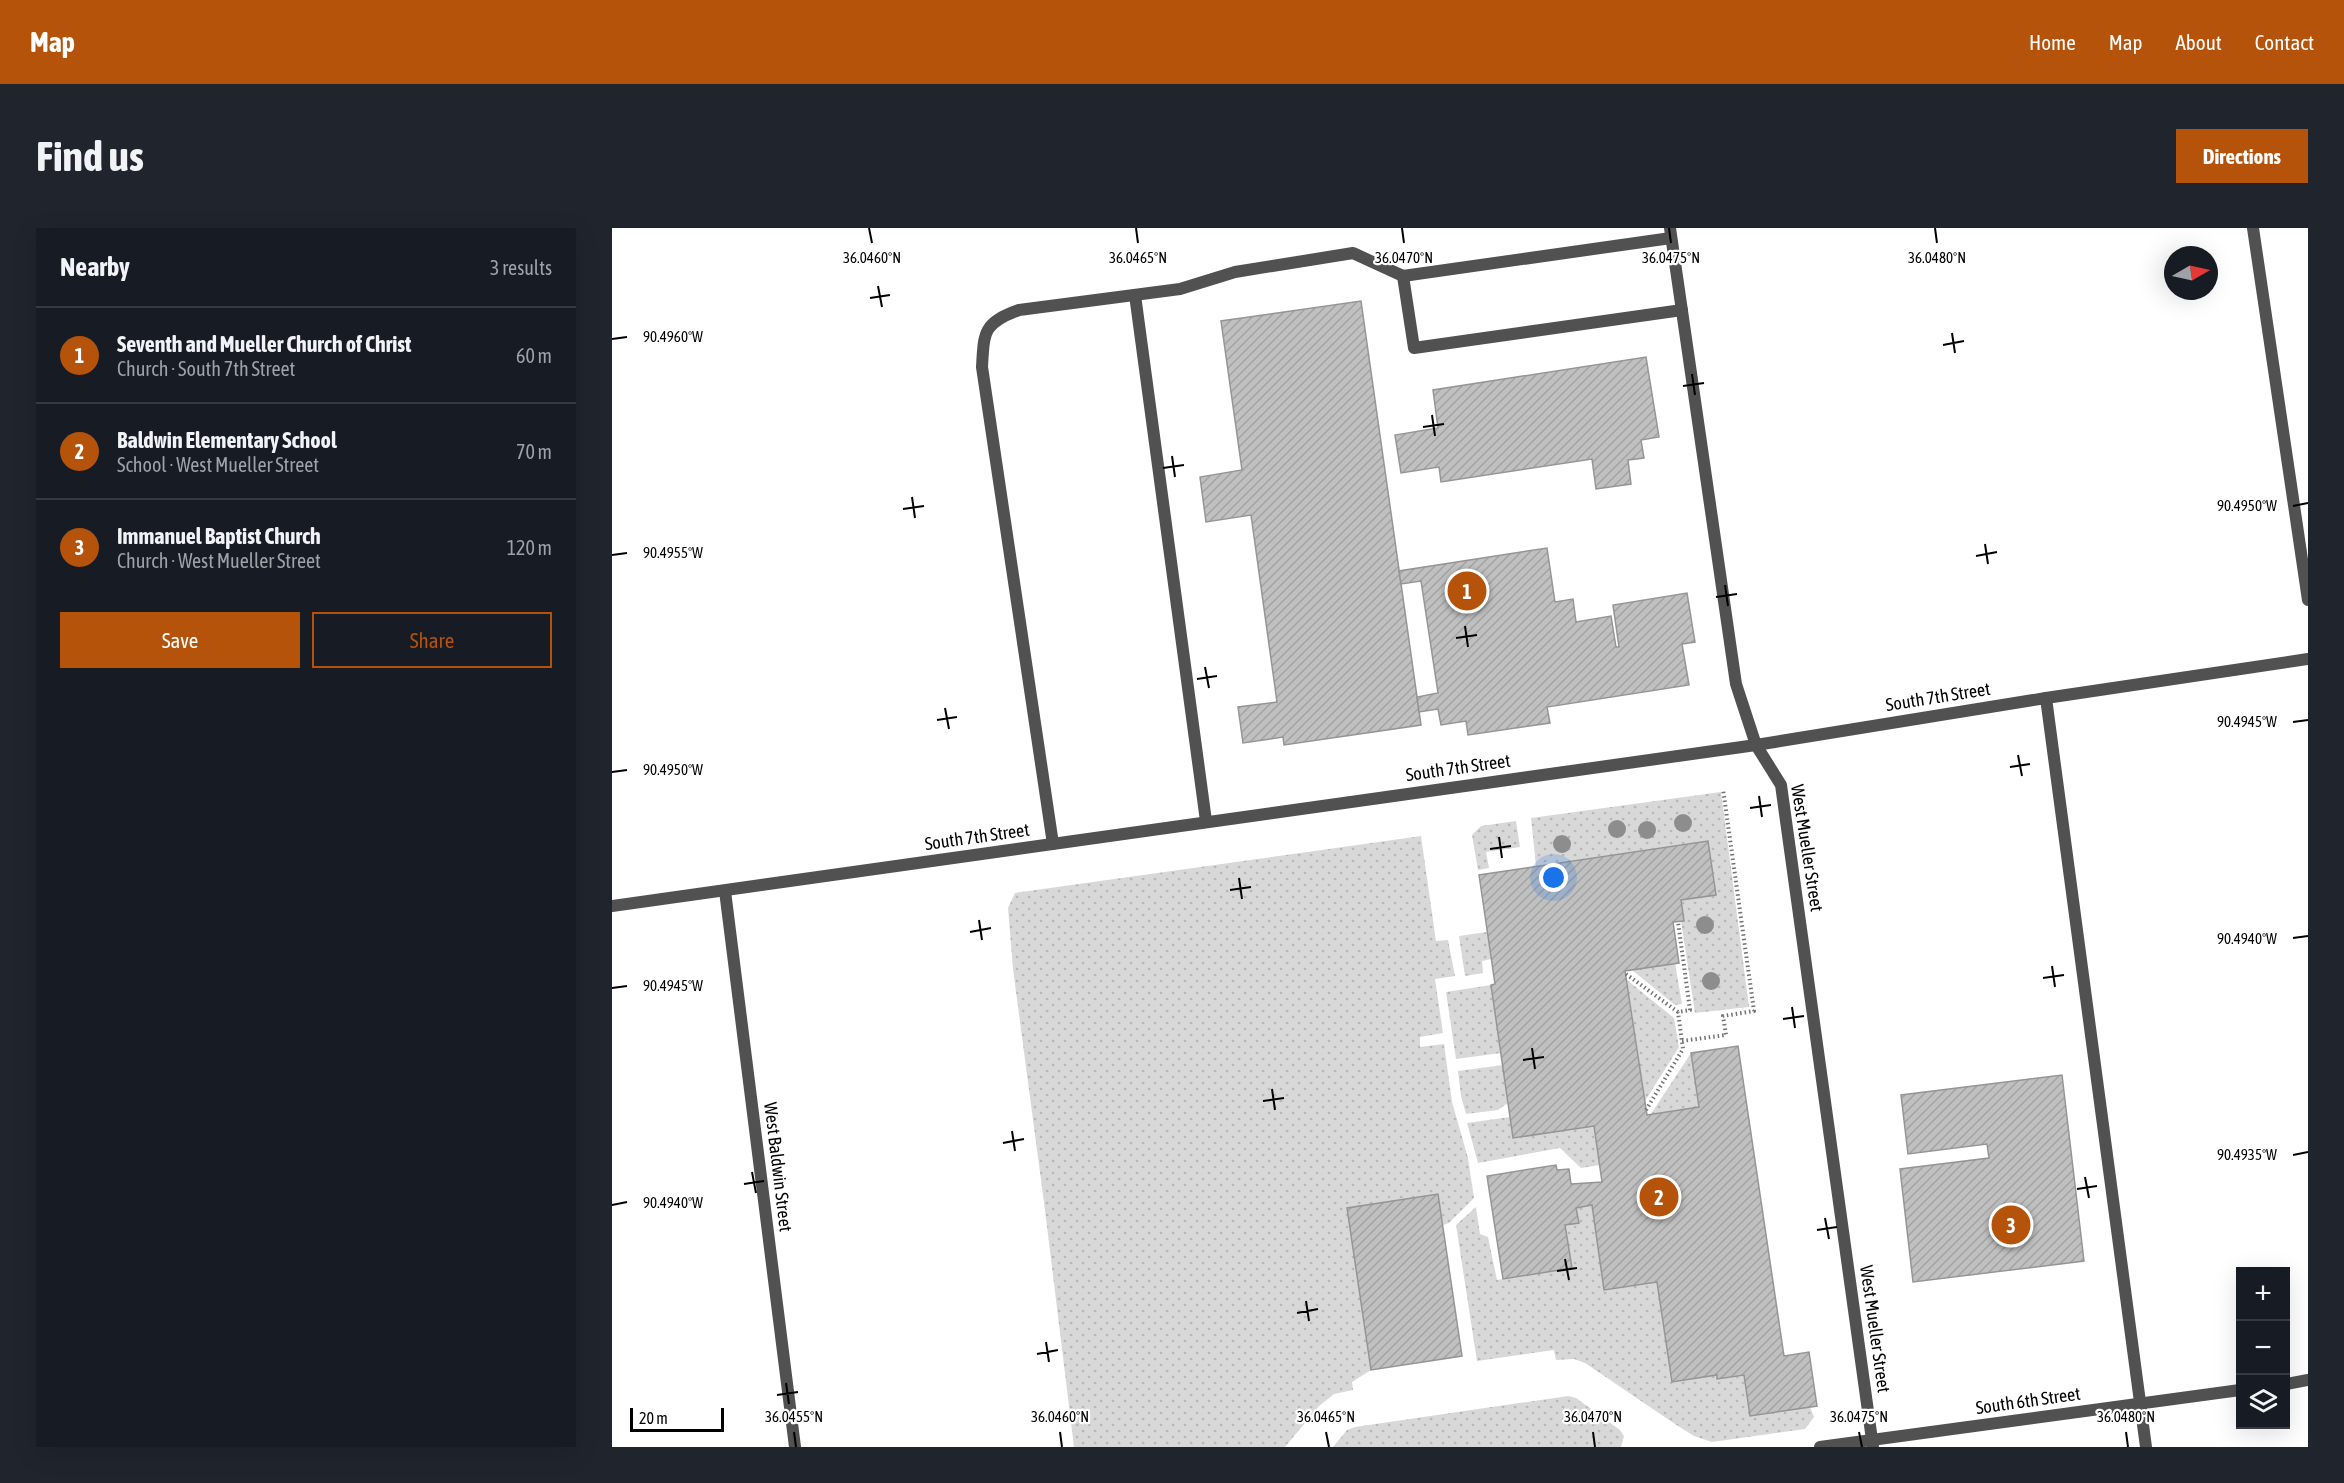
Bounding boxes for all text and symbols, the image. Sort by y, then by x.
text: Map [30,26,75,58]
text: Home [2029,30,2076,54]
text: Map [2109,30,2143,54]
text: About [2176,30,2222,54]
text: Contact [2255,30,2314,54]
button: Directions [2176,129,2308,183]
text: Find us [36,132,144,180]
north arrow [2164,246,2218,300]
text: 36.0460°N [843,249,901,266]
text: 36.0465°N [1109,249,1167,266]
text: 36.0470°N [1375,249,1433,266]
text: 36.0475°N [1642,249,1700,266]
text: 36.0480°N [1908,249,1966,266]
text: Nearby [60,252,130,282]
text: 3 results [490,256,552,279]
text: 90.4960°W [643,328,703,345]
text: Seventh and Mueller Church of Christ [117,331,411,357]
text: 1 [75,344,84,367]
text: 60 m [516,344,552,367]
text: Church · South 7th Street [117,357,295,380]
text: Baldwin Elementary School [117,427,337,453]
text: 2 [75,440,84,463]
text: 70 m [516,440,552,463]
text: School · West Mueller Street [117,453,319,476]
text: 90.4950°W [2217,497,2277,514]
text: Immanuel Baptist Church [117,523,321,549]
text: 3 [75,536,84,559]
text: 120 m [507,536,552,559]
text: 90.4955°W [643,544,703,561]
text: Church · West Mueller Street [117,549,321,572]
pin: 1 [1448,568,1486,614]
button: Save [60,612,300,668]
button: Share [312,612,552,668]
street label: South 7th Street [1884,678,1992,715]
text: 90.4945°W [2217,713,2277,730]
street label: South 7th Street [1404,750,1512,785]
text: 90.4950°W [643,761,703,778]
street label: West Mueller Street [1787,783,1828,913]
street label: South 7th Street [923,819,1031,854]
your location [1539,863,1568,892]
text: 90.4940°W [2217,930,2277,947]
text: 90.4945°W [643,977,703,994]
street label: West Baldwin Street [760,1101,797,1233]
text: 90.4935°W [2217,1146,2277,1163]
pin: 2 [1640,1174,1678,1220]
text: 90.4940°W [643,1194,703,1211]
pin: 3 [1992,1202,2030,1248]
street label: West Mueller Street [1856,1264,1895,1394]
map controls [2236,1267,2290,1429]
button: + [2236,1267,2290,1321]
button: − [2236,1321,2290,1375]
button: layers [2236,1375,2290,1429]
street label: South 6th Street [1974,1383,2082,1418]
scale bar [630,1405,724,1432]
text: 36.0455°N [765,1408,823,1425]
text: 36.0460°N [1031,1408,1089,1425]
text: 36.0465°N [1297,1408,1355,1425]
text: 36.0470°N [1564,1408,1622,1425]
text: 36.0475°N [1830,1408,1888,1425]
text: 36.0480°N [2097,1408,2155,1425]
text: 20 m [639,1409,668,1427]

